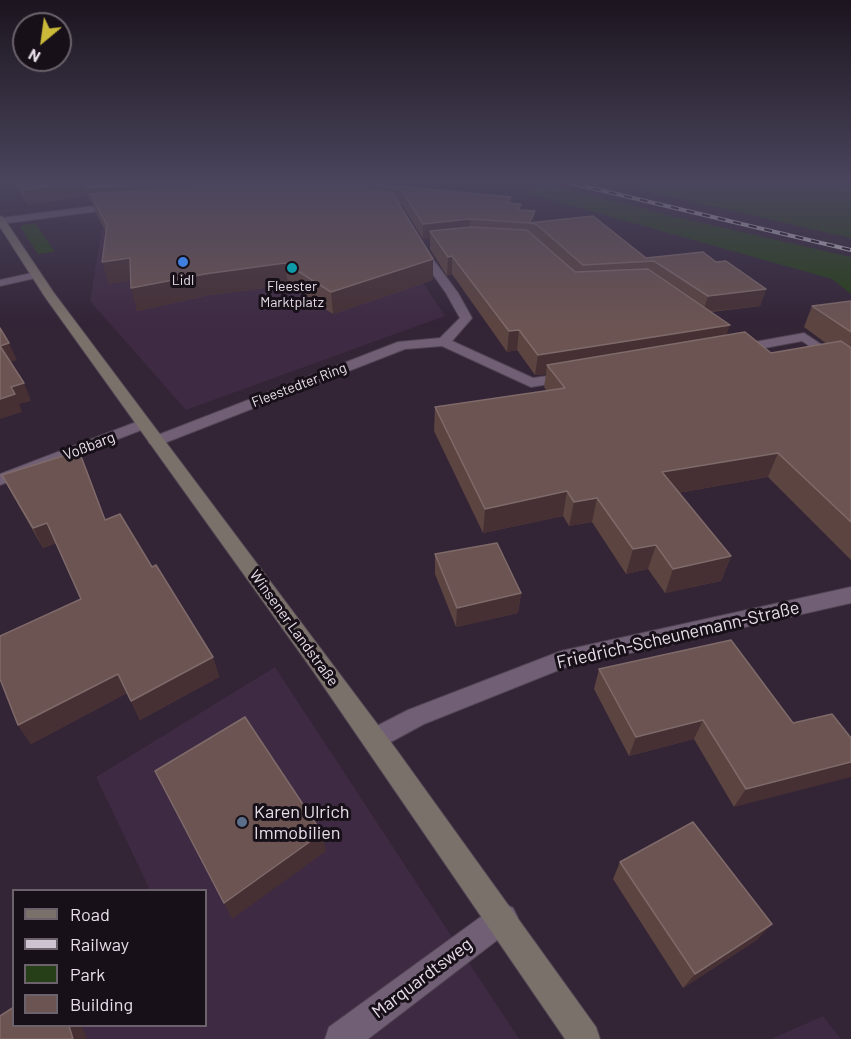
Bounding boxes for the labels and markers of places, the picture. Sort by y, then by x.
marker: Lidl [176,255,190,269]
marker: Fleester Marktplatz [285,261,299,275]
place label: Lidl [172,272,194,288]
place label: Fleester Marktplatz [260,278,324,310]
place label: Karen Ulrich Immobilien [254,801,350,844]
marker: Karen Ulrich Immobilien [235,815,249,829]

